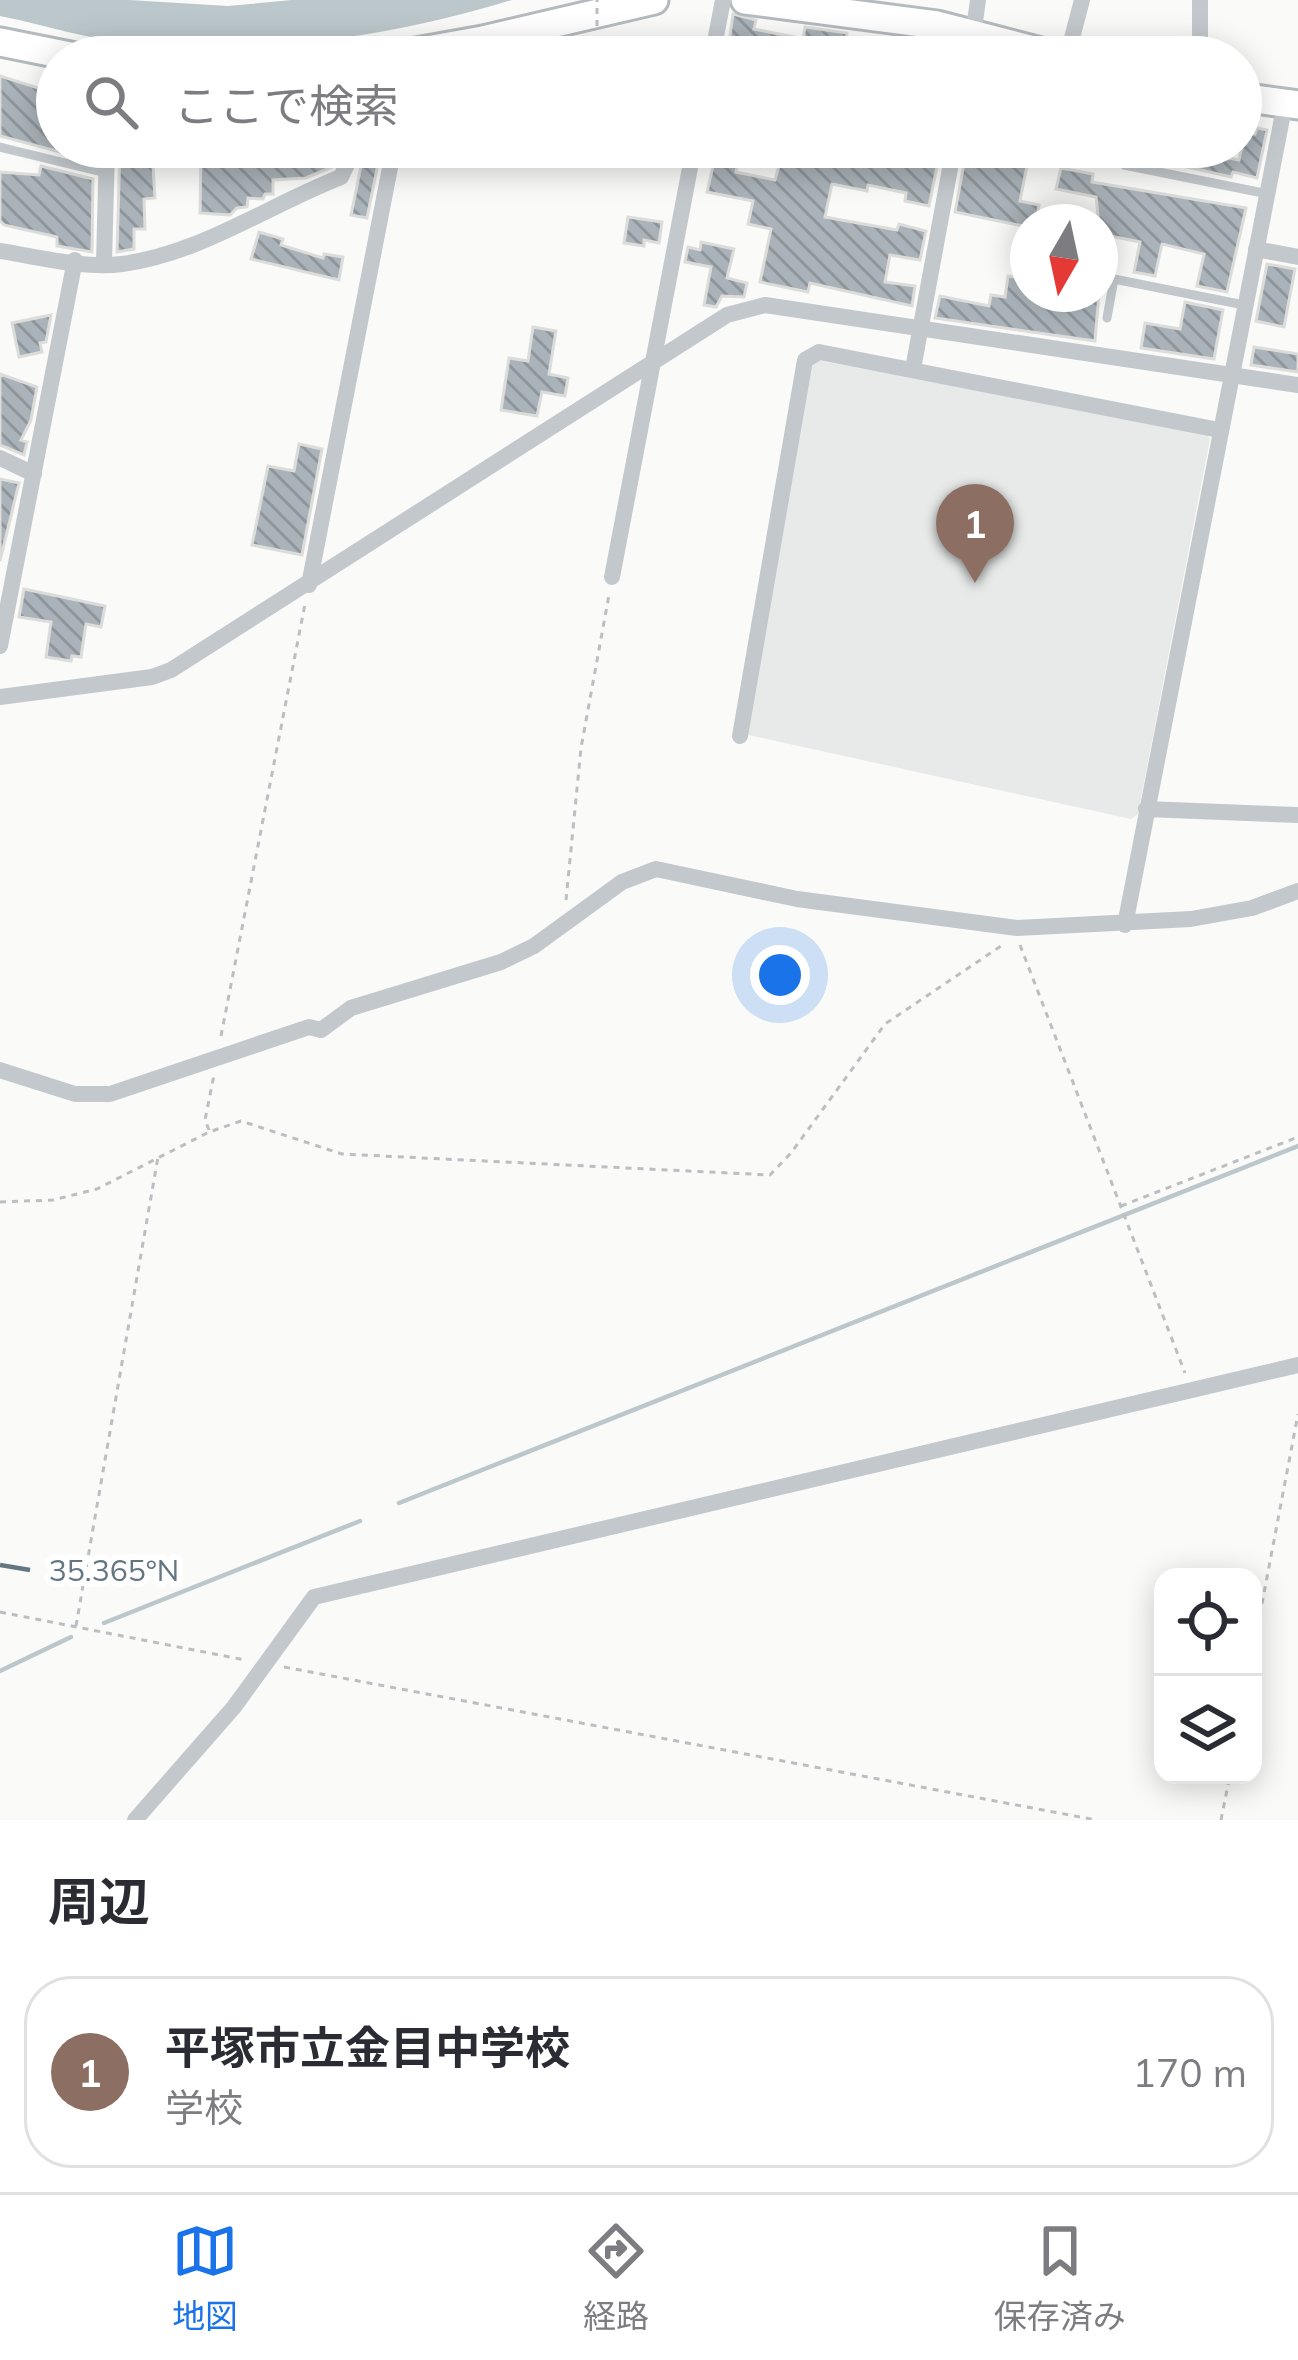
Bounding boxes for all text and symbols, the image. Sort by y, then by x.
search box [36,36,1262,168]
icon: search [78,69,144,135]
text: ここで検索 [174,77,399,133]
north arrow [1010,204,1118,312]
pin: 1 [936,484,1014,583]
your location [750,945,810,1005]
text: 35.365°N [49,1551,179,1589]
map controls [1154,1568,1262,1784]
button: locate [1154,1568,1262,1676]
button: layers [1154,1676,1262,1784]
text: 周辺 [48,1869,150,1933]
text: 平塚市立金目中学校 [165,2019,570,2075]
text: 1 [78,2048,102,2097]
text: 170 m [1132,2048,1247,2097]
text: 学校 [165,2083,243,2132]
tab: 地図 [172,2218,238,2338]
tab: 経路 [583,2218,649,2338]
tab: 保存済み [994,2218,1126,2338]

